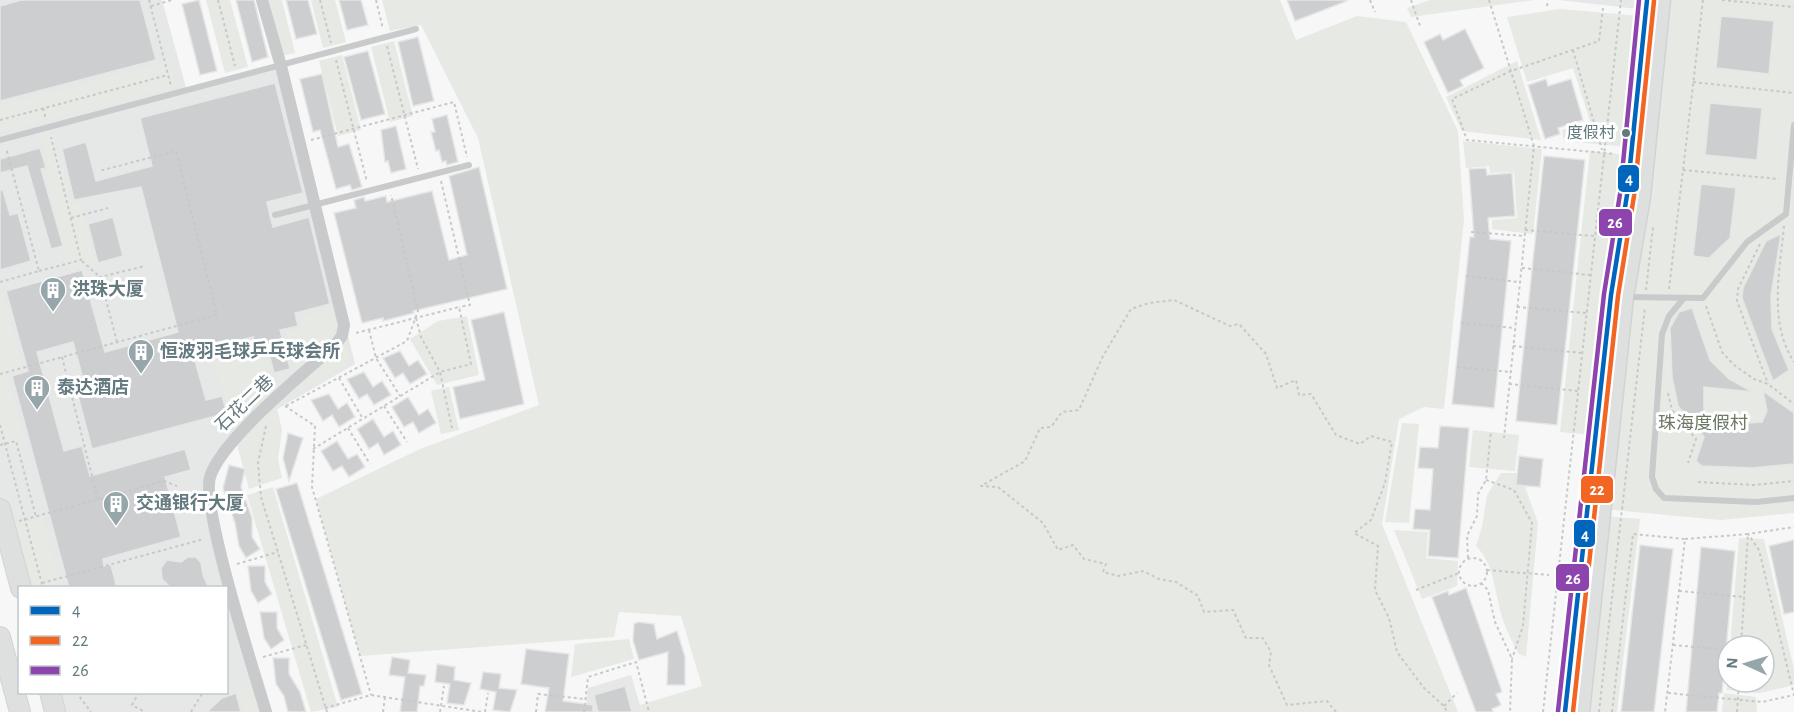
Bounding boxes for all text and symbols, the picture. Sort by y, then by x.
place label: 度假村 [1567,124,1615,141]
marker: 度假村 [1620,127,1632,139]
line badge: 4 [1617,164,1640,193]
text: 4 [1625,171,1633,187]
line badge: 26 [1598,208,1633,237]
text: 26 [1607,215,1623,231]
building icon: 洪珠大厦 [38,275,68,313]
place label: 洪珠大厦 [72,279,144,299]
building icon: 恒波羽毛球乒乓球会所 [126,337,156,375]
place label: 恒波羽毛球乒乓球会所 [160,341,340,361]
street label: 石花二巷 [211,371,277,435]
building icon: 泰达酒店 [22,373,52,411]
place label: 泰达酒店 [57,377,129,397]
park label: 珠海度假村 [1658,413,1748,433]
line badge: 22 [1580,475,1614,504]
text: 22 [1589,482,1605,498]
building icon: 交通银行大厦 [101,489,131,527]
place label: 交通银行大厦 [136,492,244,513]
line badge: 4 [1573,519,1596,548]
text: 4 [1581,527,1589,543]
line badge: 26 [1555,563,1590,592]
text: 26 [1565,571,1581,587]
legend [18,586,228,694]
text: 4 [72,602,81,620]
text: 22 [72,632,88,650]
north arrow [1716,634,1776,694]
text: N [1724,657,1740,669]
text: 26 [72,662,89,680]

